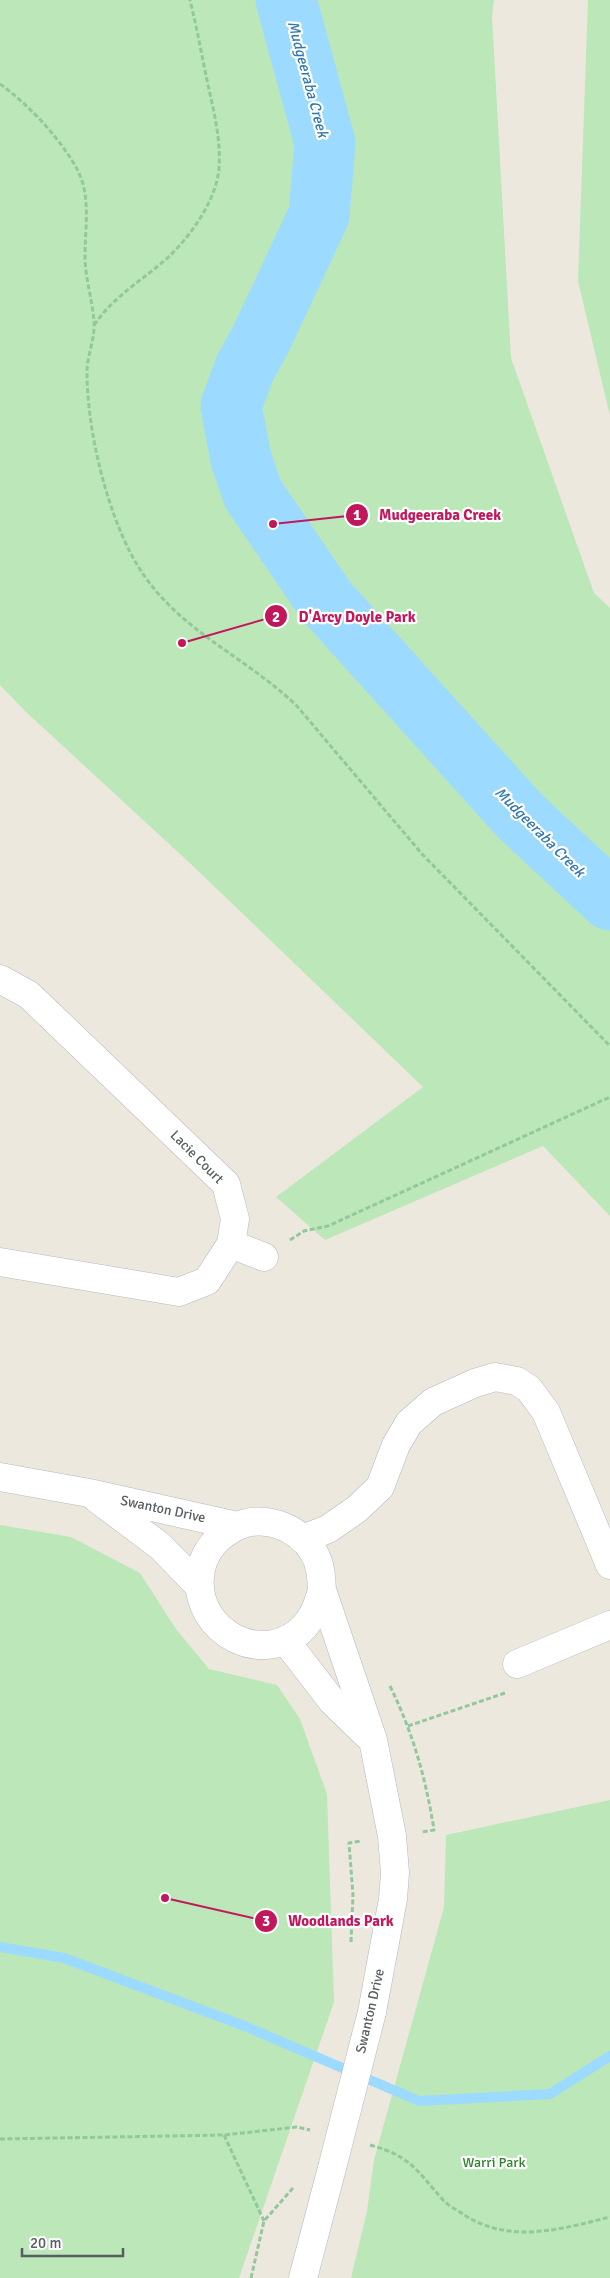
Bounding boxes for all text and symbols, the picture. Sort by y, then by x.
water label: Mudgeeraba Creek [284,19,333,141]
callout: Mudgeeraba Creek [344,500,511,530]
text: 1 [353,506,361,524]
text: Mudgeeraba Creek [379,506,501,524]
callout: D'Arcy Doyle Park [264,601,426,631]
text: 2 [272,608,280,626]
text: D'Arcy Doyle Park [298,608,416,626]
water label: Mudgeeraba Creek [491,783,590,882]
street label: Lacie Court [167,1127,227,1187]
street label: Swanton Drive [119,1492,207,1526]
callout: Woodlands Park [254,1906,404,1936]
text: 3 [262,1912,270,1930]
text: Woodlands Park [288,1912,394,1930]
street label: Swanton Drive [352,1967,388,2055]
park label: Warri Park [463,2154,525,2171]
scale bar [22,2226,124,2258]
text: 20 m [30,2234,61,2252]

